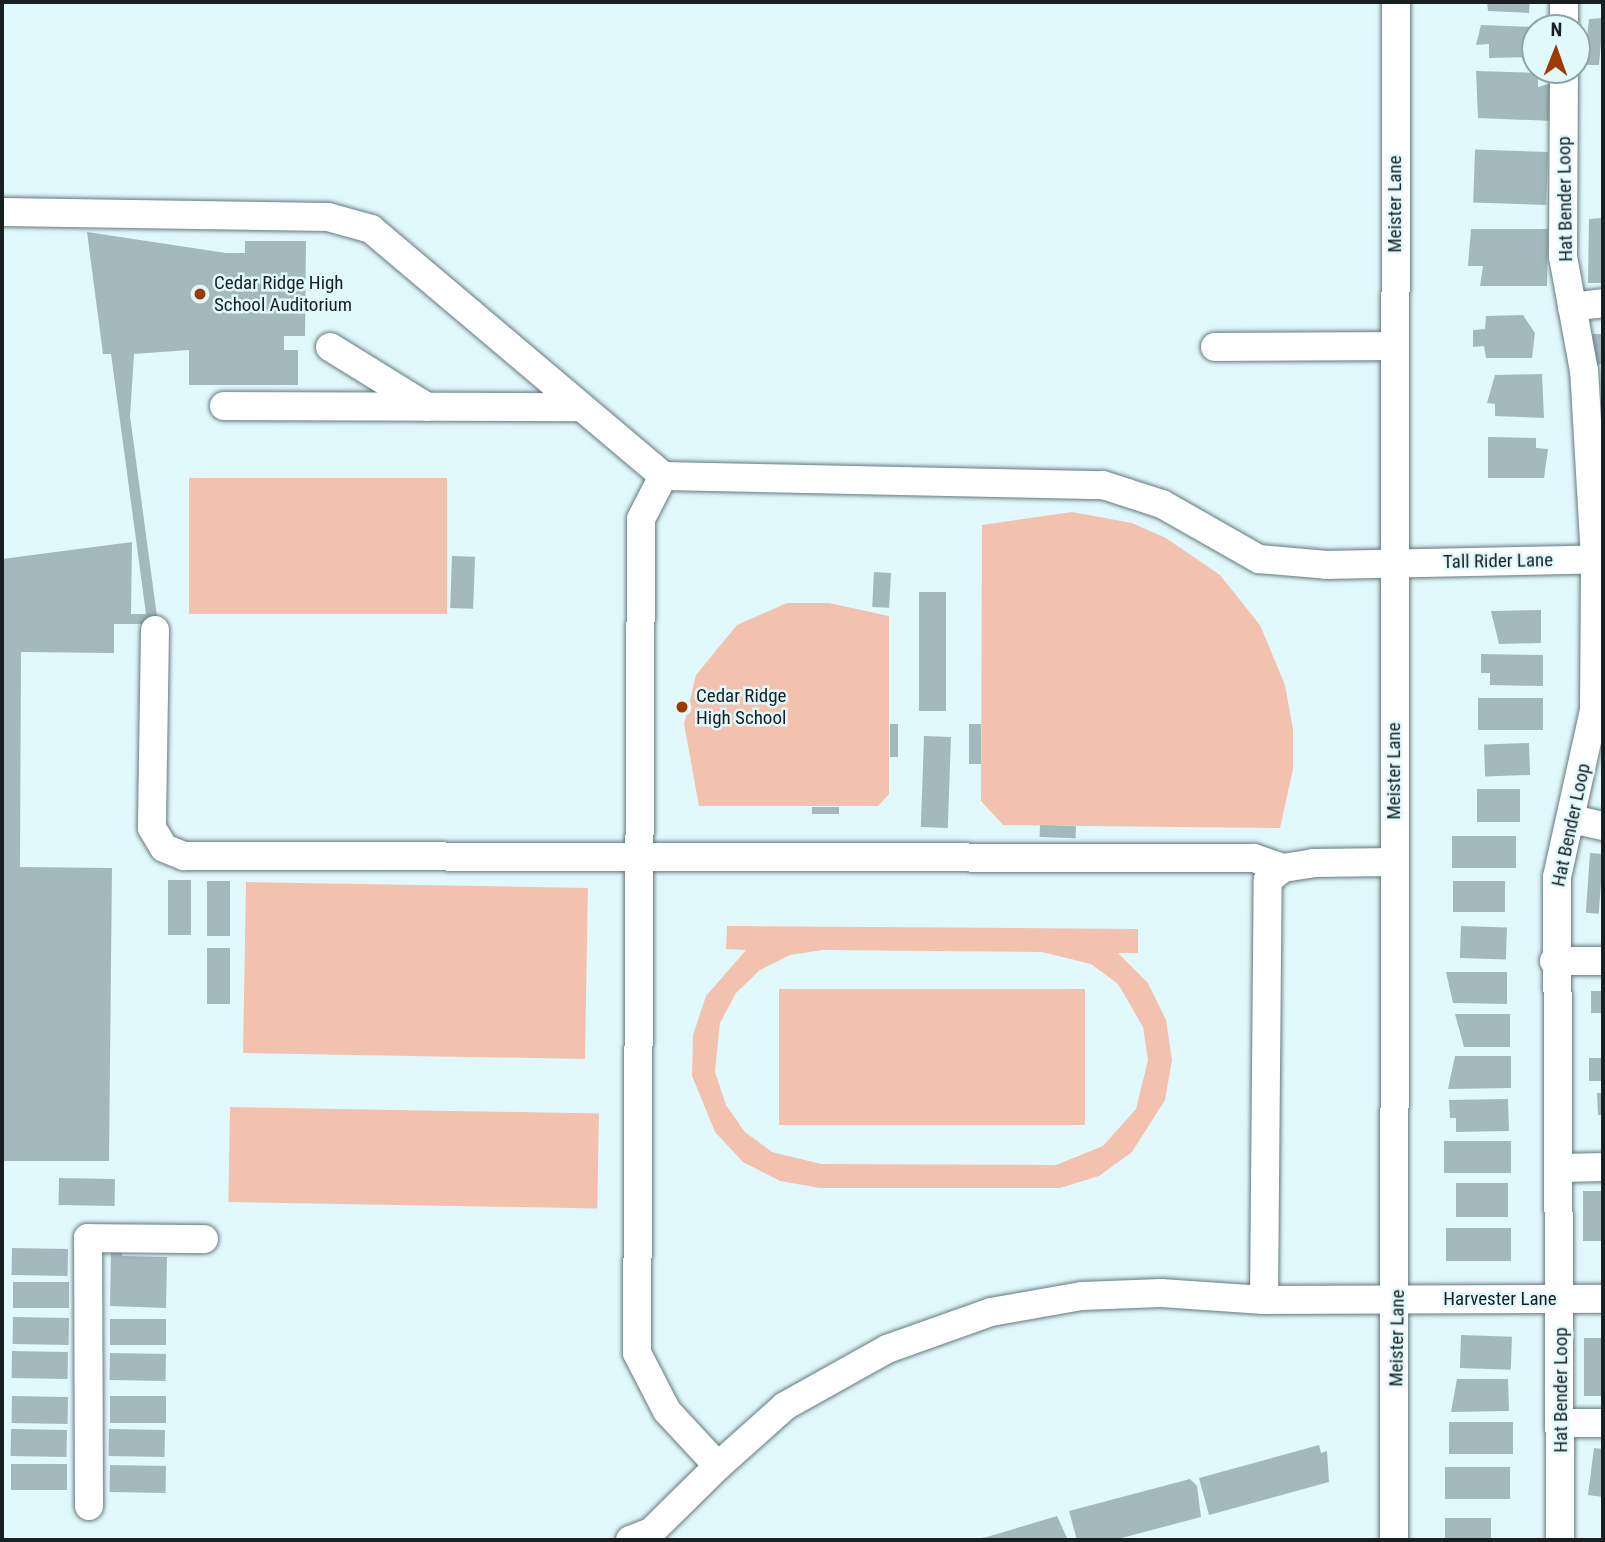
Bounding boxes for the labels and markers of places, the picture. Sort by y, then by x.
place label: Cedar Ridge High School Auditorium [214,272,352,316]
marker: Cedar Ridge High School Auditorium [192,286,208,302]
place label: Cedar Ridge High School [696,685,787,729]
marker: Cedar Ridge High School [674,699,690,715]

